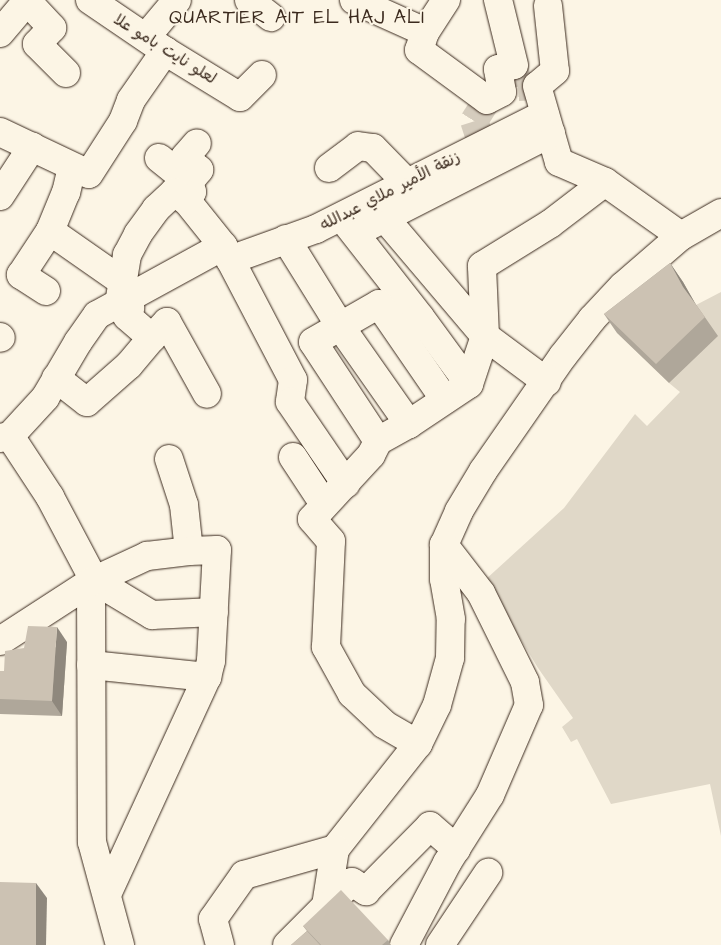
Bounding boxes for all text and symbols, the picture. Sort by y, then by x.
district label: QUARTIER AIT EL HAJ ALI [166,7,428,29]
street label: لعلو نايت بامو علا [110,10,220,88]
street label: زنقة الأمير ملاي عبدالله [317,147,463,235]

